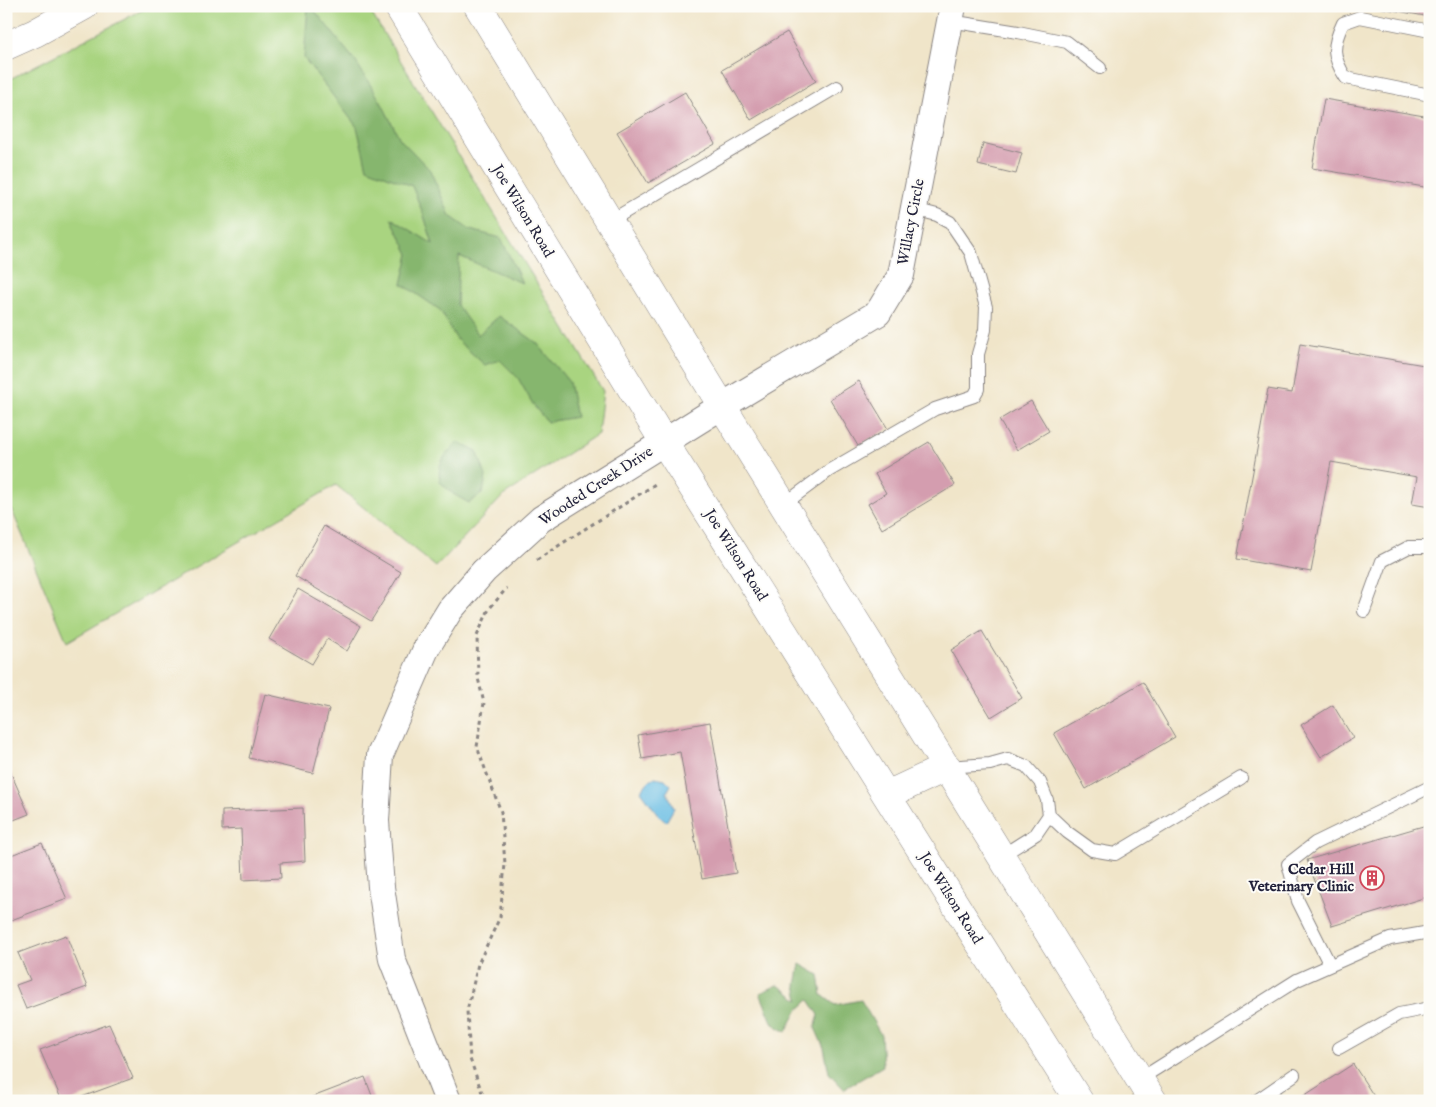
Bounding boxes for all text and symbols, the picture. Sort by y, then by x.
street label: Joe Wilson Road [487,159,559,262]
street label: Willacy Circle [893,177,929,267]
street label: Wooded Creek Drive [535,442,657,530]
street label: Joe Wilson Road [699,504,772,605]
street label: Joe Wilson Road [914,847,987,948]
place label: Cedar Hill Veterinary Clinic [1248,860,1355,896]
building icon: Cedar Hill Veterinary Clinic [1359,865,1385,891]

